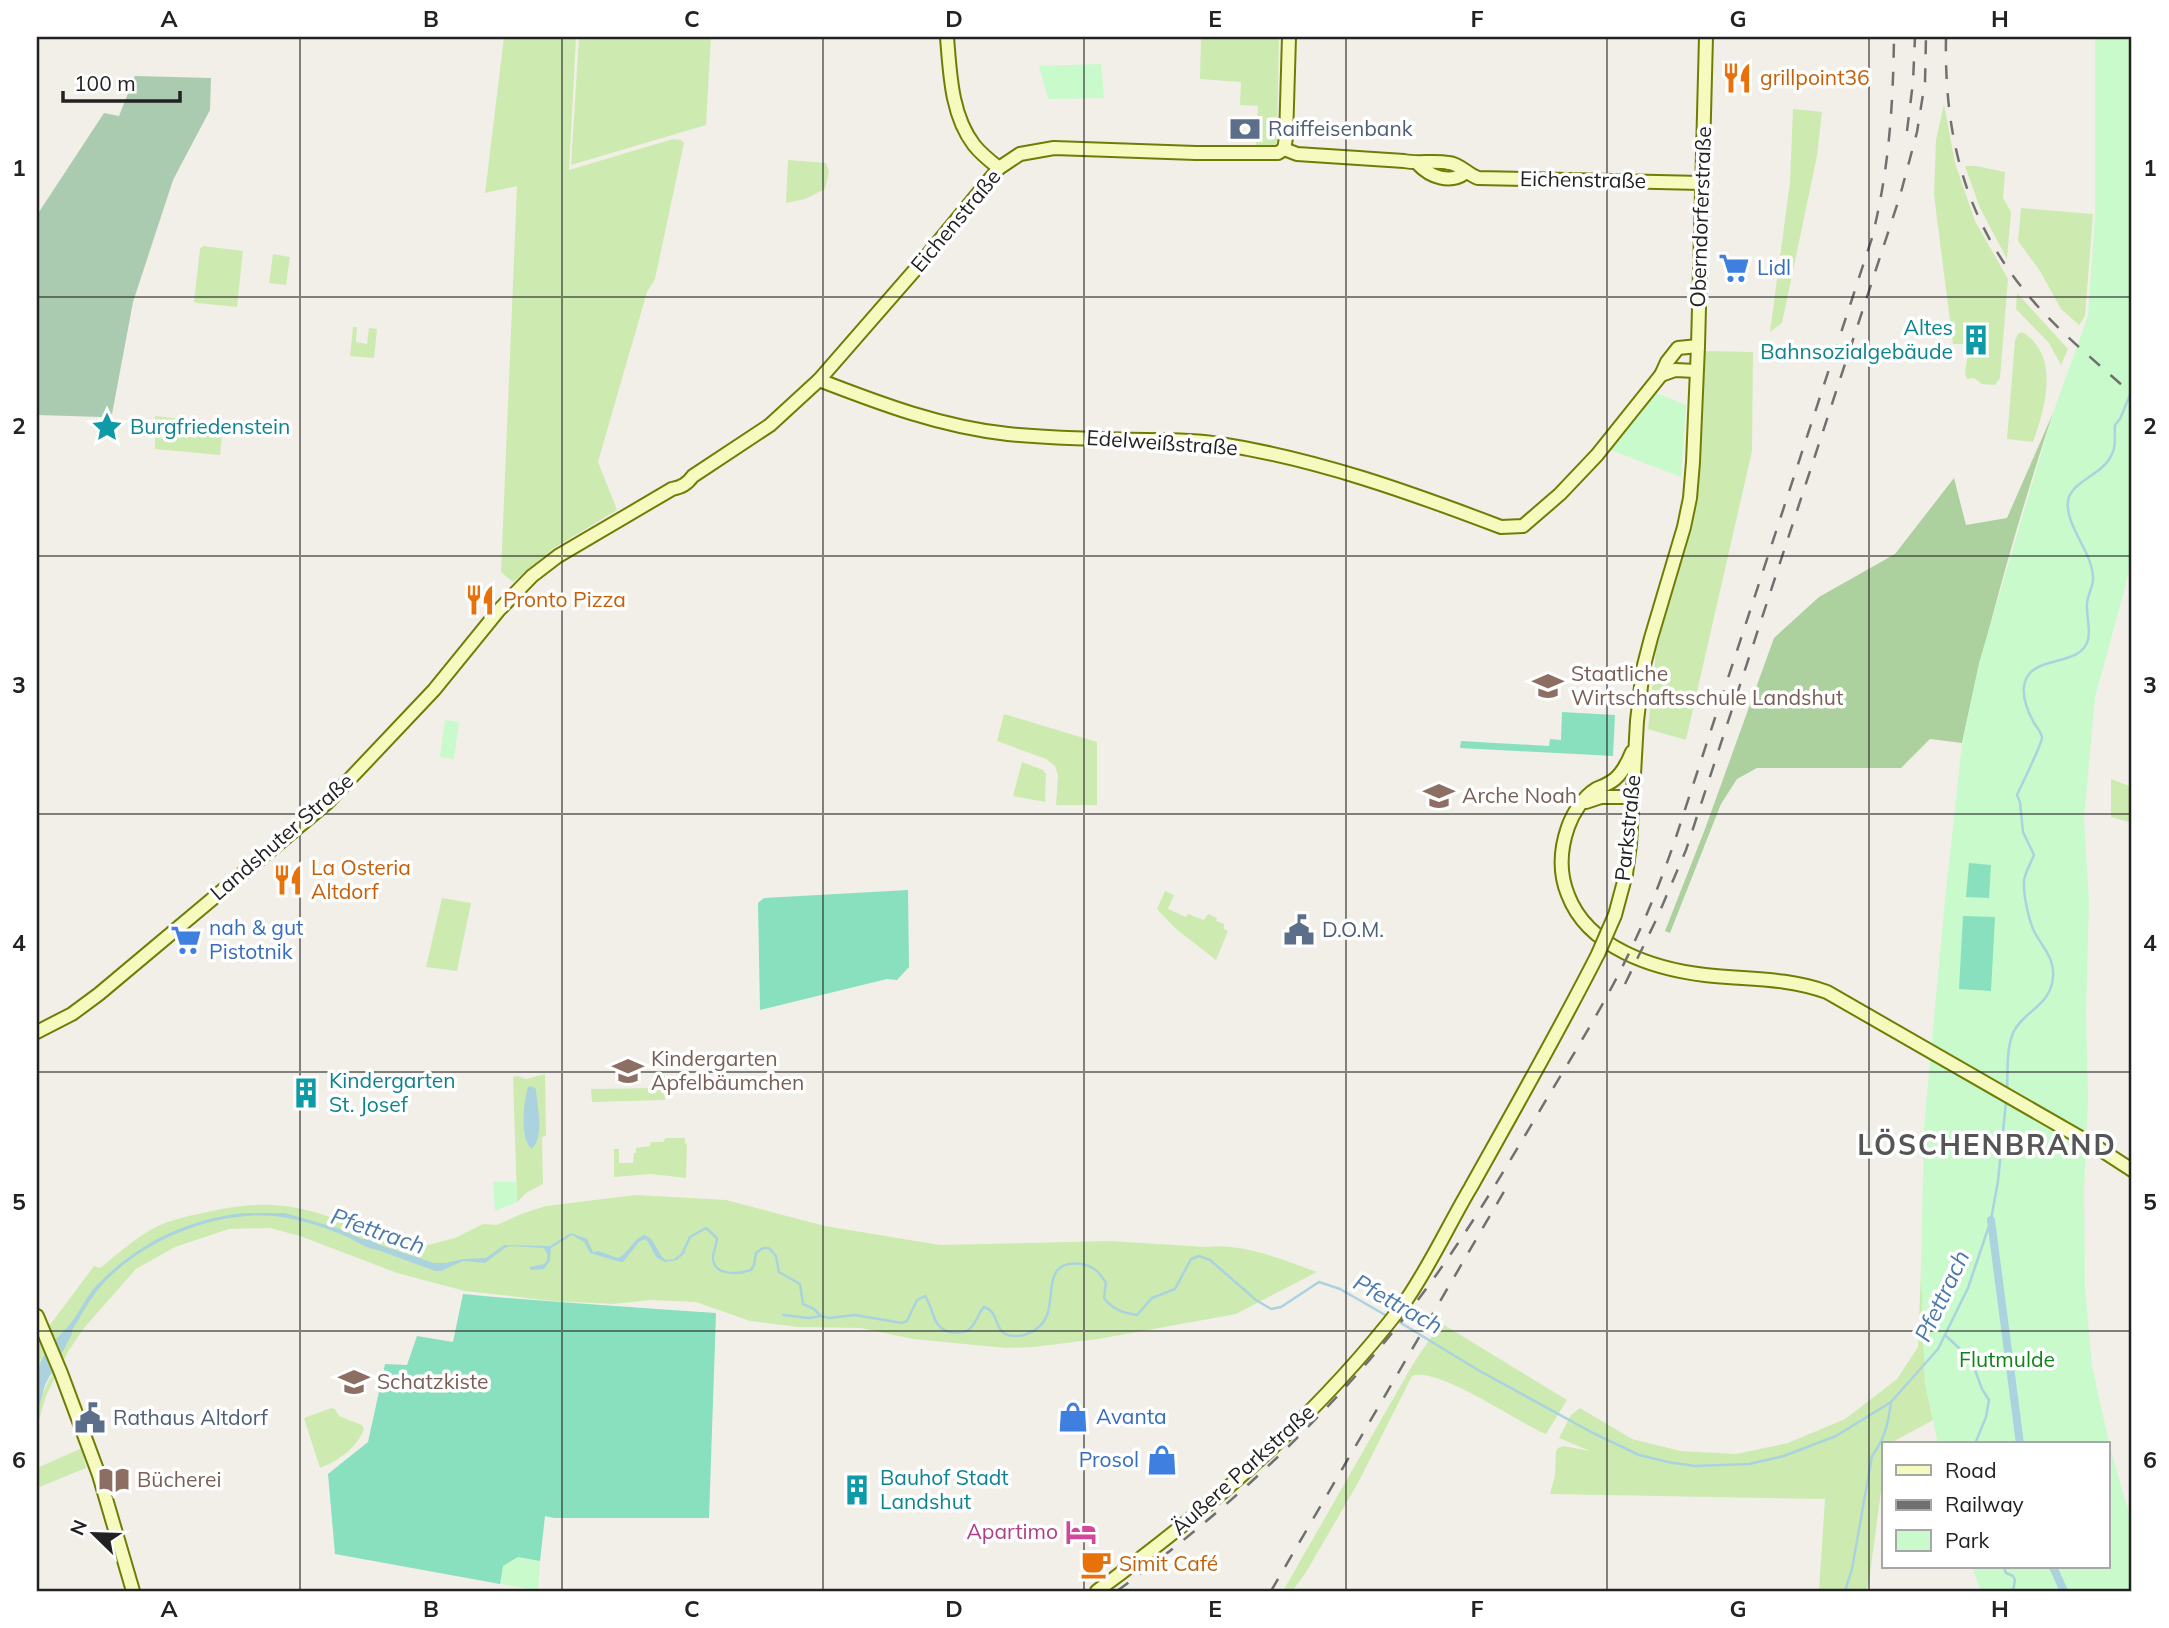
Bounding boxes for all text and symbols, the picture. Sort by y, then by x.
text: A [160,4,178,33]
text: B [423,4,439,33]
text: C [684,4,700,33]
text: D [945,4,963,33]
text: E [1208,4,1222,33]
text: F [1470,4,1484,33]
text: G [1729,4,1747,33]
text: H [1991,4,2009,33]
scale bar [63,60,180,104]
restaurant icon: grillpoint36 [1720,61,1754,95]
place label: grillpoint36 [1760,64,1870,90]
text: 100 m [74,70,136,96]
bank icon: Raiffeisenbank [1228,112,1262,146]
place label: Raiffeisenbank [1268,115,1413,141]
street label: Oberndorferstraße [1684,126,1716,308]
text: 1 [12,153,26,182]
text: 1 [2143,153,2157,182]
street label: Eichenstraße [905,164,1006,277]
street label: Eichenstraße [1520,165,1646,193]
supermarket icon: Lidl [1717,251,1751,285]
place label: Lidl [1757,254,1791,280]
place label: Altes Bahnsozialgebäude [1760,314,1953,364]
building icon: Altes Bahnsozialgebäude [1959,323,1993,357]
place icon: Burgfriedenstein [90,410,124,444]
text: 2 [12,411,26,440]
text: 2 [2143,411,2157,440]
place label: Burgfriedenstein [130,413,290,439]
street label: Edelweißstraße [1086,424,1239,460]
restaurant icon: Pronto Pizza [463,583,497,617]
place label: Pronto Pizza [503,586,626,612]
place label: Staatliche Wirtschaftsschule Landshut [1571,660,1843,710]
school or university icon: Staatliche Wirtschaftsschule Landshut [1531,669,1565,703]
text: 3 [12,670,26,699]
text: 3 [2143,670,2157,699]
street label: Landshuter Straße [205,767,358,905]
street label: Parkstraße [1609,774,1646,882]
school or university icon: Arche Noah [1422,779,1456,813]
place label: Arche Noah [1462,782,1577,808]
place label: La Osteria Altdorf [311,854,411,904]
restaurant icon: La Osteria Altdorf [271,863,305,897]
public building icon: D.O.M. [1282,913,1316,947]
place label: nah & gut Pistotnik [209,914,303,964]
place label: D.O.M. [1322,916,1384,942]
supermarket icon: nah & gut Pistotnik [169,923,203,957]
text: 4 [12,928,26,957]
text: 4 [2143,928,2157,957]
place label: Kindergarten Apfelbäumchen [651,1045,804,1095]
school or university icon: Kindergarten Apfelbäumchen [611,1054,645,1088]
place label: Kindergarten St. Josef [329,1067,456,1117]
building icon: Kindergarten St. Josef [289,1076,323,1110]
district label: LÖSCHENBRAND [1857,1127,2117,1162]
text: 5 [12,1187,26,1216]
text: 5 [2143,1187,2157,1216]
water label: Pfettrach [327,1201,429,1260]
water label: Pfettrach [1908,1245,1975,1346]
water label: Pfettrach [1349,1267,1448,1340]
park label: Flutmulde [1959,1346,2055,1372]
school or university icon: Schatzkiste [337,1365,371,1399]
place label: Schatzkiste [377,1368,488,1394]
street label: Äußere Parkstraße [1166,1398,1319,1540]
shop icon: Avanta [1056,1400,1090,1434]
public building icon: Rathaus Altdorf [73,1401,107,1435]
place label: Avanta [1096,1403,1167,1429]
place label: Rathaus Altdorf [113,1404,269,1430]
legend [1882,1442,2110,1568]
shop icon: Prosol [1145,1443,1179,1477]
text: 6 [12,1445,26,1474]
text: 6 [2143,1445,2157,1474]
place label: Prosol [1079,1446,1139,1472]
text: Road [1945,1457,1996,1483]
library icon: Bücherei [97,1463,131,1497]
place label: Bauhof Stadt Landshut [880,1464,1009,1514]
place label: Bücherei [137,1466,221,1492]
building icon: Bauhof Stadt Landshut [840,1473,874,1507]
text: Railway [1945,1491,2024,1517]
north arrow [60,1498,130,1568]
hotel icon: Apartimo [1064,1515,1098,1549]
text: N [65,1516,92,1539]
place label: Apartimo [966,1518,1058,1544]
text: Park [1945,1527,1989,1553]
cafe icon: Simit Café [1079,1547,1113,1581]
place label: Simit Café [1119,1550,1218,1576]
text: A [160,1594,178,1623]
text: B [423,1594,439,1623]
text: C [684,1594,700,1623]
text: D [945,1594,963,1623]
text: E [1208,1594,1222,1623]
text: F [1470,1594,1484,1623]
text: G [1729,1594,1747,1623]
text: H [1991,1594,2009,1623]

